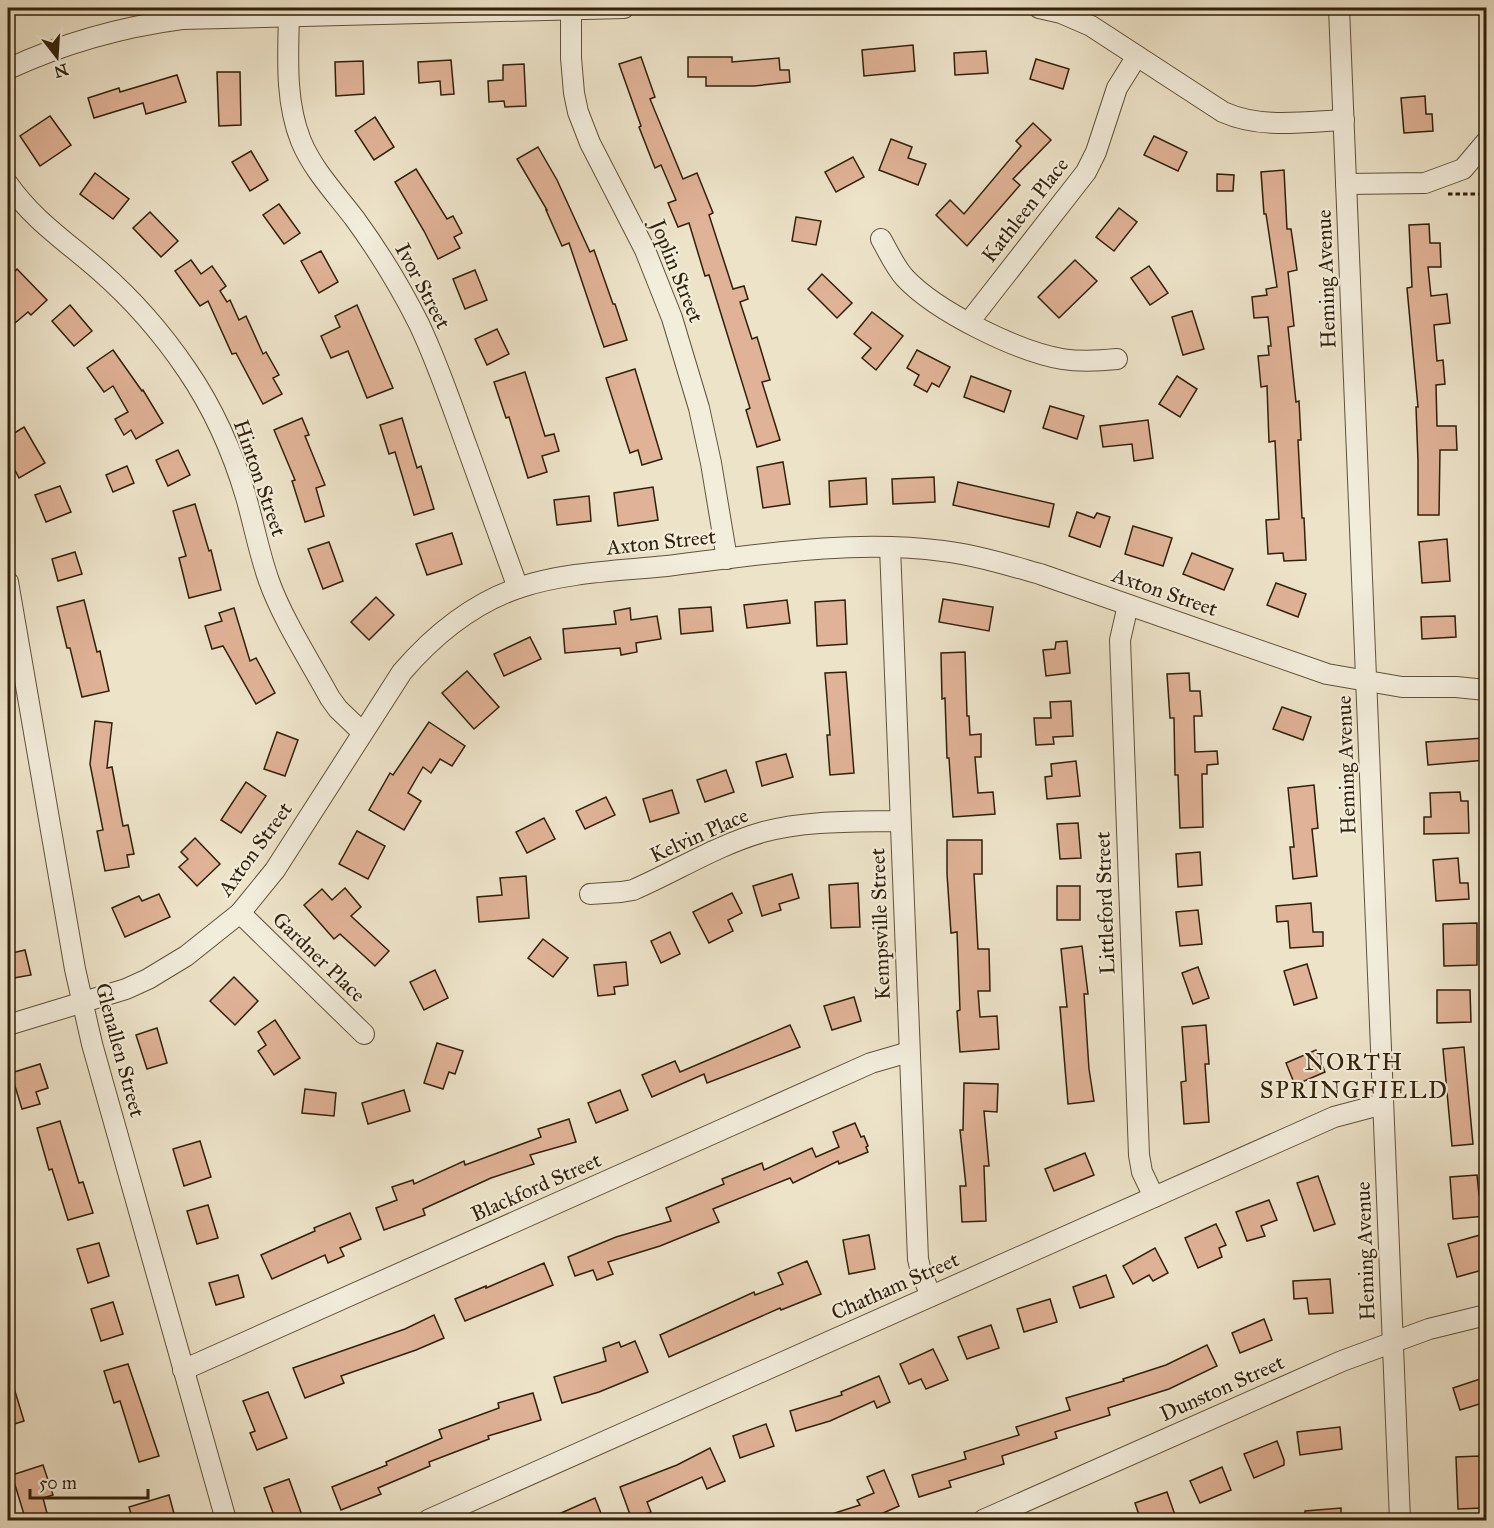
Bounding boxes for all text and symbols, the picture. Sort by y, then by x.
north arrow [27,27,87,87]
text: N [52,60,71,82]
street label: Kathleen Place [976,152,1074,268]
street label: Heming Avenue [1311,209,1341,349]
street label: Joplin Street [644,214,710,327]
street label: Ivor Street [390,239,457,334]
street label: Hinton Street [228,416,292,540]
street label: Axton Street [604,523,717,561]
street label: Axton Street [1108,562,1222,622]
street label: Heming Avenue [1331,695,1361,835]
street label: Axton Street [212,797,298,902]
street label: Kelvin Place [646,802,752,868]
street label: Littleford Street [1089,831,1120,975]
street label: Kempsville Street [864,847,896,1000]
street label: Gardner Place [267,906,371,1008]
street label: Glenallen Street [90,980,151,1121]
district label: NORTH SPRINGFIELD [1260,1047,1448,1105]
street label: Blackford Street [467,1146,606,1227]
street label: Heming Avenue [1350,1181,1380,1321]
street label: Chatham Street [827,1246,963,1326]
street label: Dunston Street [1156,1349,1289,1427]
scale bar [30,1462,148,1500]
text: 50 m [39,1472,77,1494]

